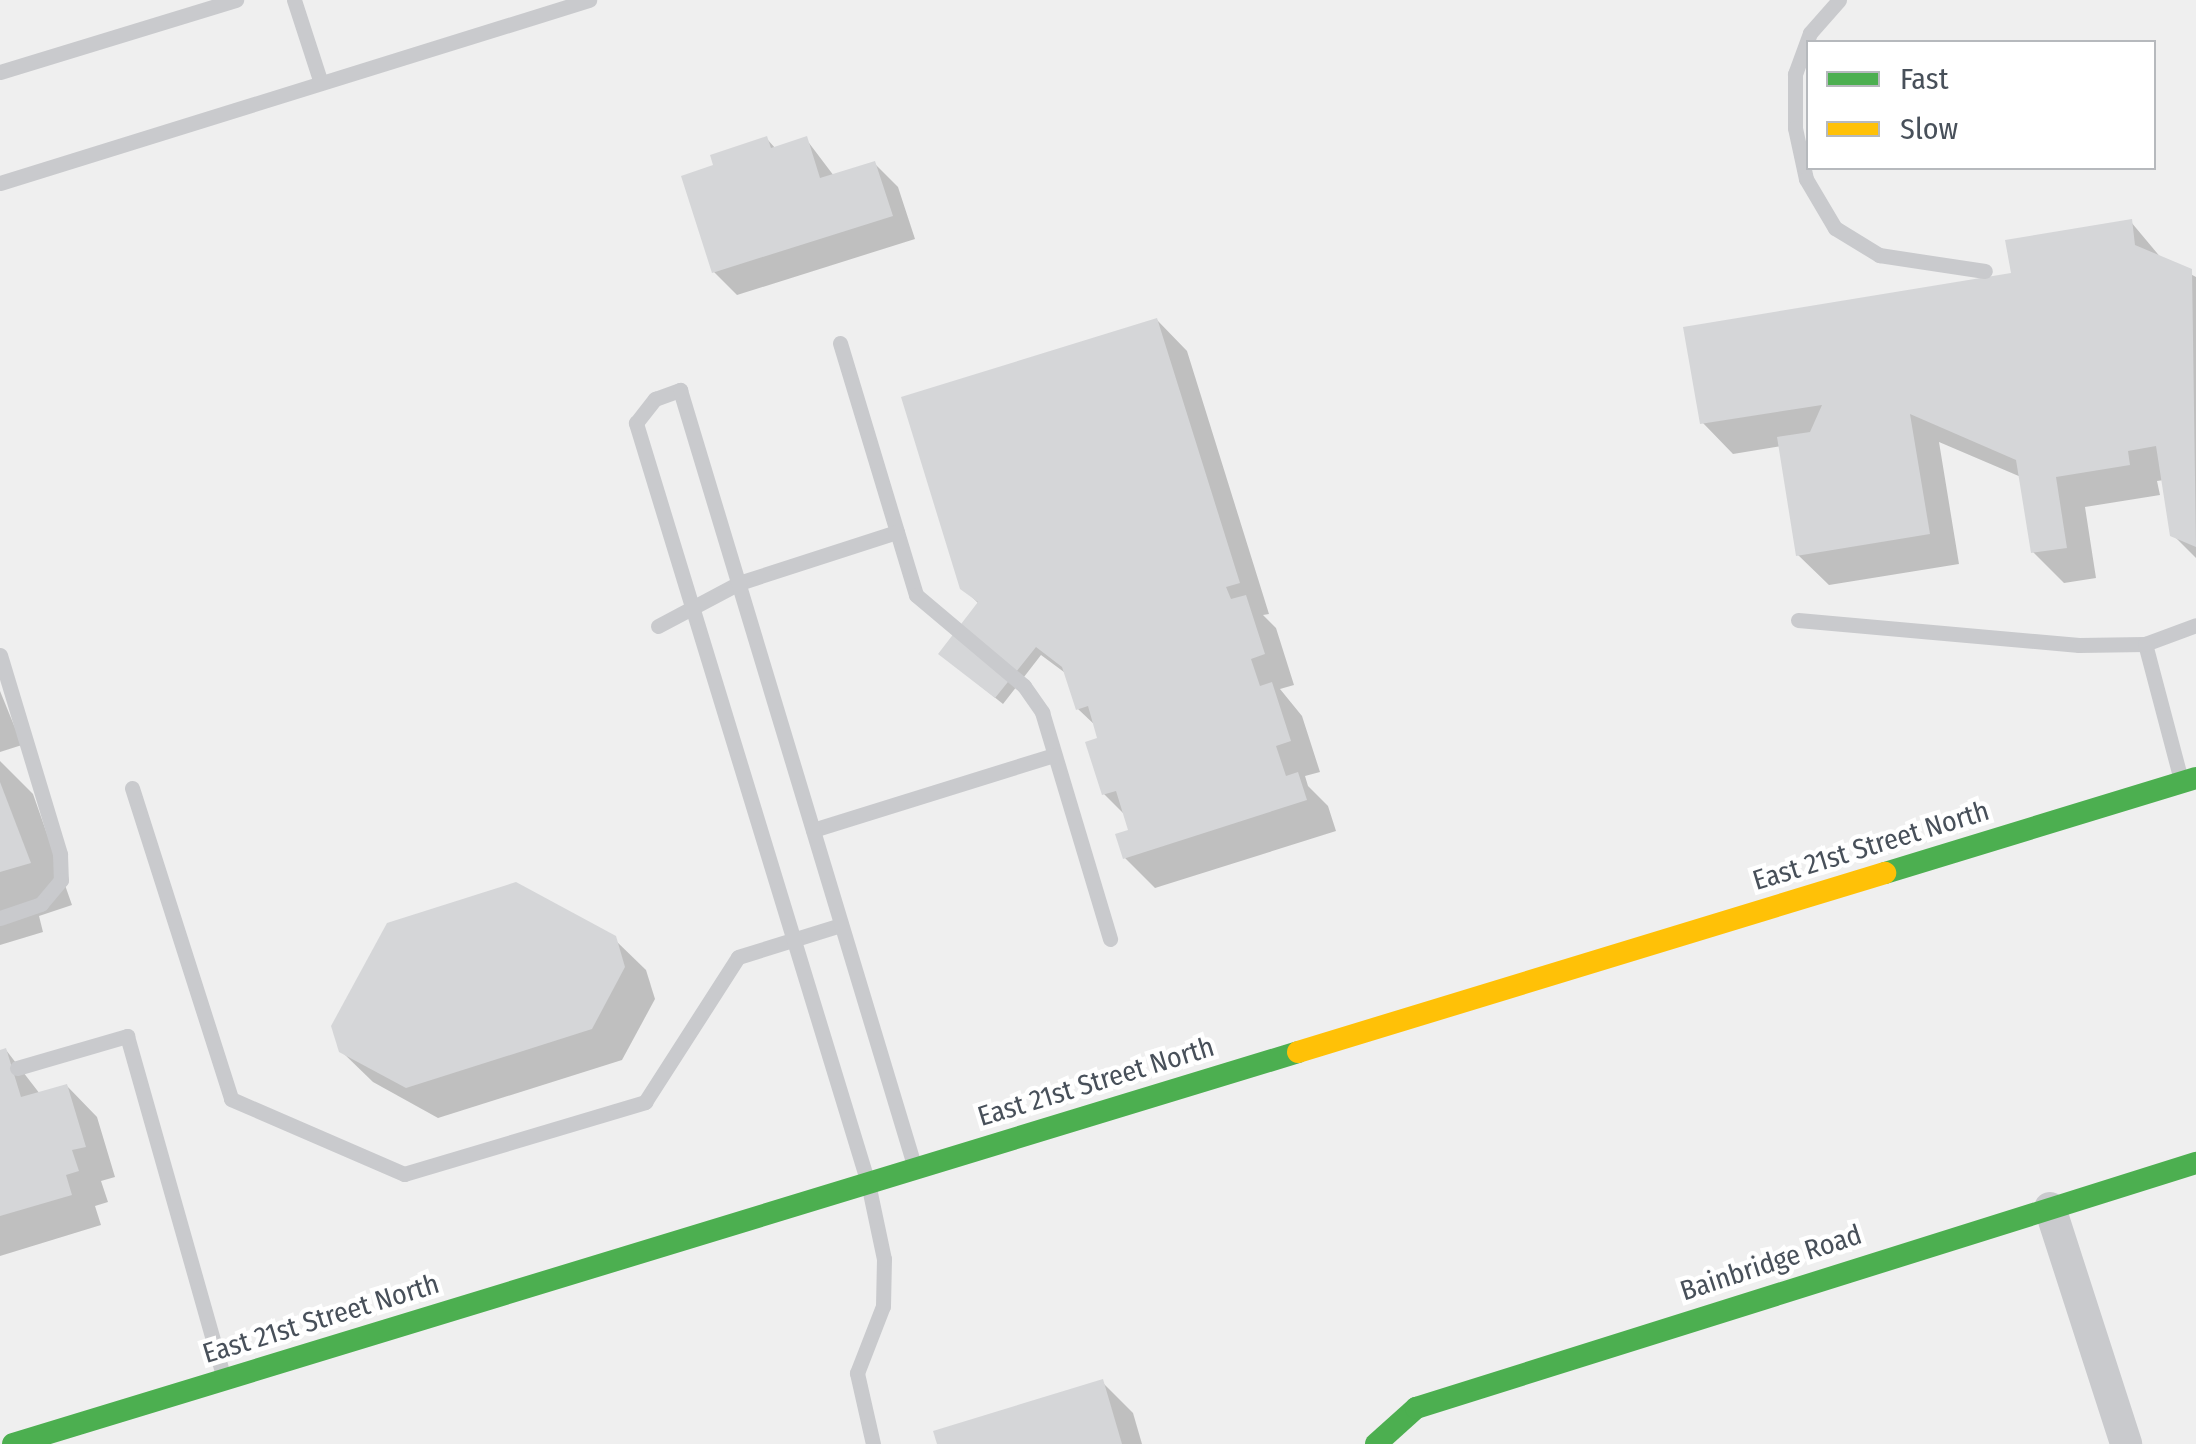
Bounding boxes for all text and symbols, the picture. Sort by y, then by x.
legend [1806,40,2156,170]
text: Fast [1900,61,1948,97]
text: Slow [1900,111,1958,147]
street label: East 21st Street North [1749,794,1993,898]
street label: East 21st Street North [974,1030,1218,1134]
street label: Bainbridge Road [1676,1218,1866,1308]
street label: East 21st Street North [199,1267,443,1371]

